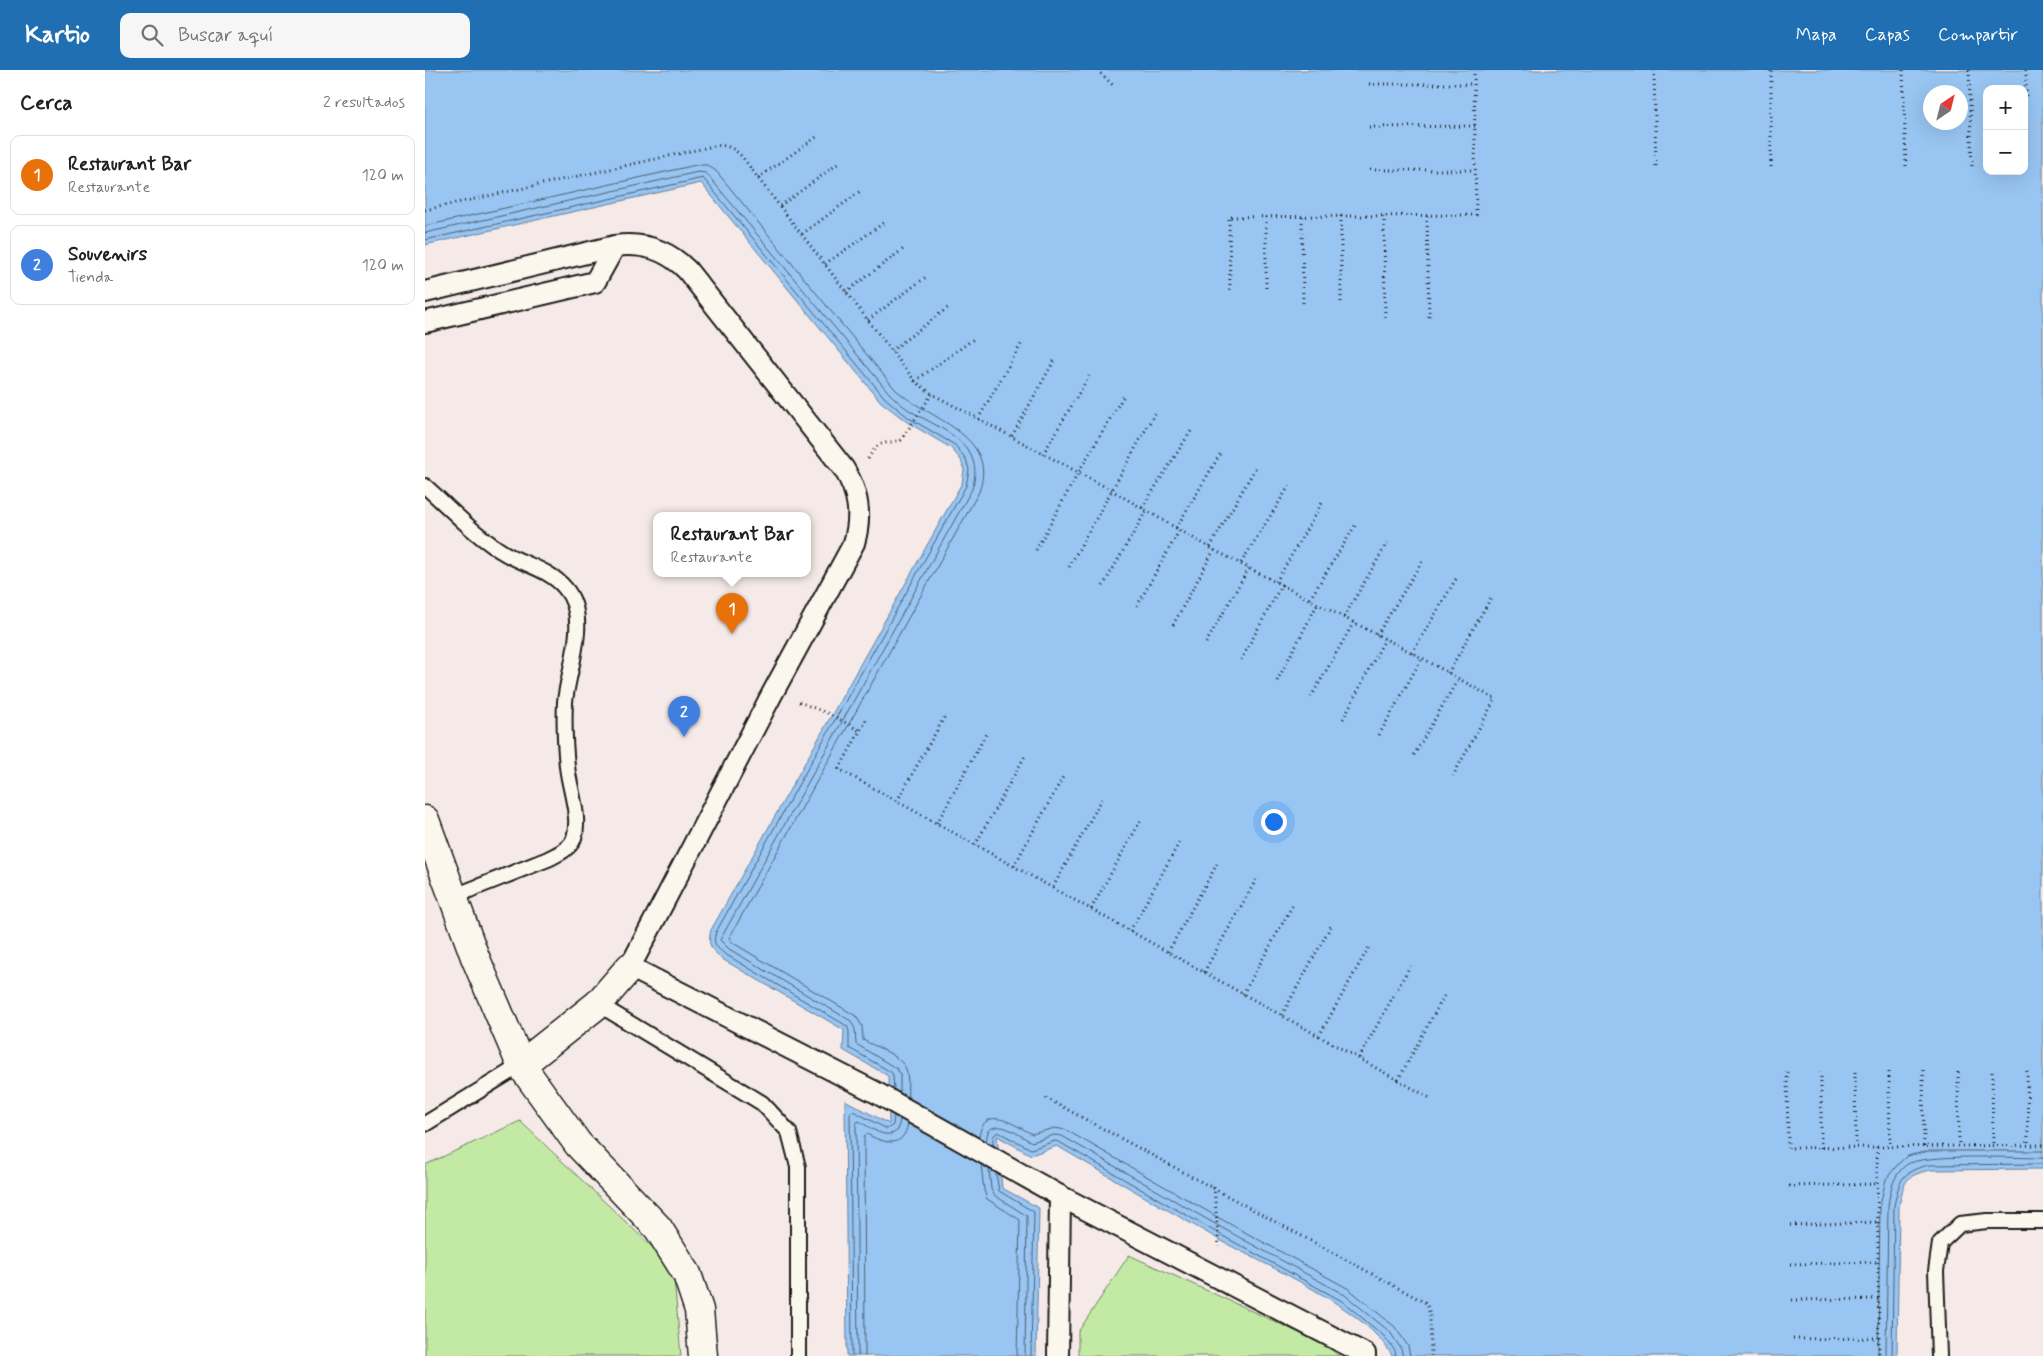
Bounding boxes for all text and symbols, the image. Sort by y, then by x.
search box [120,13,470,58]
text: Kartio [25,20,90,51]
icon: search [138,21,166,49]
text: Buscar aquí [178,23,273,48]
text: Mapa [1796,23,1837,47]
text: Capas [1865,23,1910,47]
text: Compartir [1938,23,2018,47]
north arrow [1923,85,1968,130]
map controls [1983,85,2028,175]
button: + [1983,85,2028,130]
text: Cerca [20,89,73,117]
text: 2 resultados [323,92,405,113]
button: − [1983,130,2028,175]
text: Restaurant Bar [68,152,191,177]
text: 1 [33,165,41,186]
text: 120 m [362,165,404,186]
text: Restaurante [68,177,150,198]
text: Souvenirs [68,242,147,267]
text: 2 [33,255,41,276]
text: 120 m [362,255,404,276]
text: Tienda [68,267,113,288]
popup [653,512,811,577]
text: Restaurant Bar [670,522,794,547]
text: Restaurante [670,547,753,568]
pin: 1 [716,593,748,634]
pin: 2 [668,696,700,737]
your location [1261,809,1287,835]

